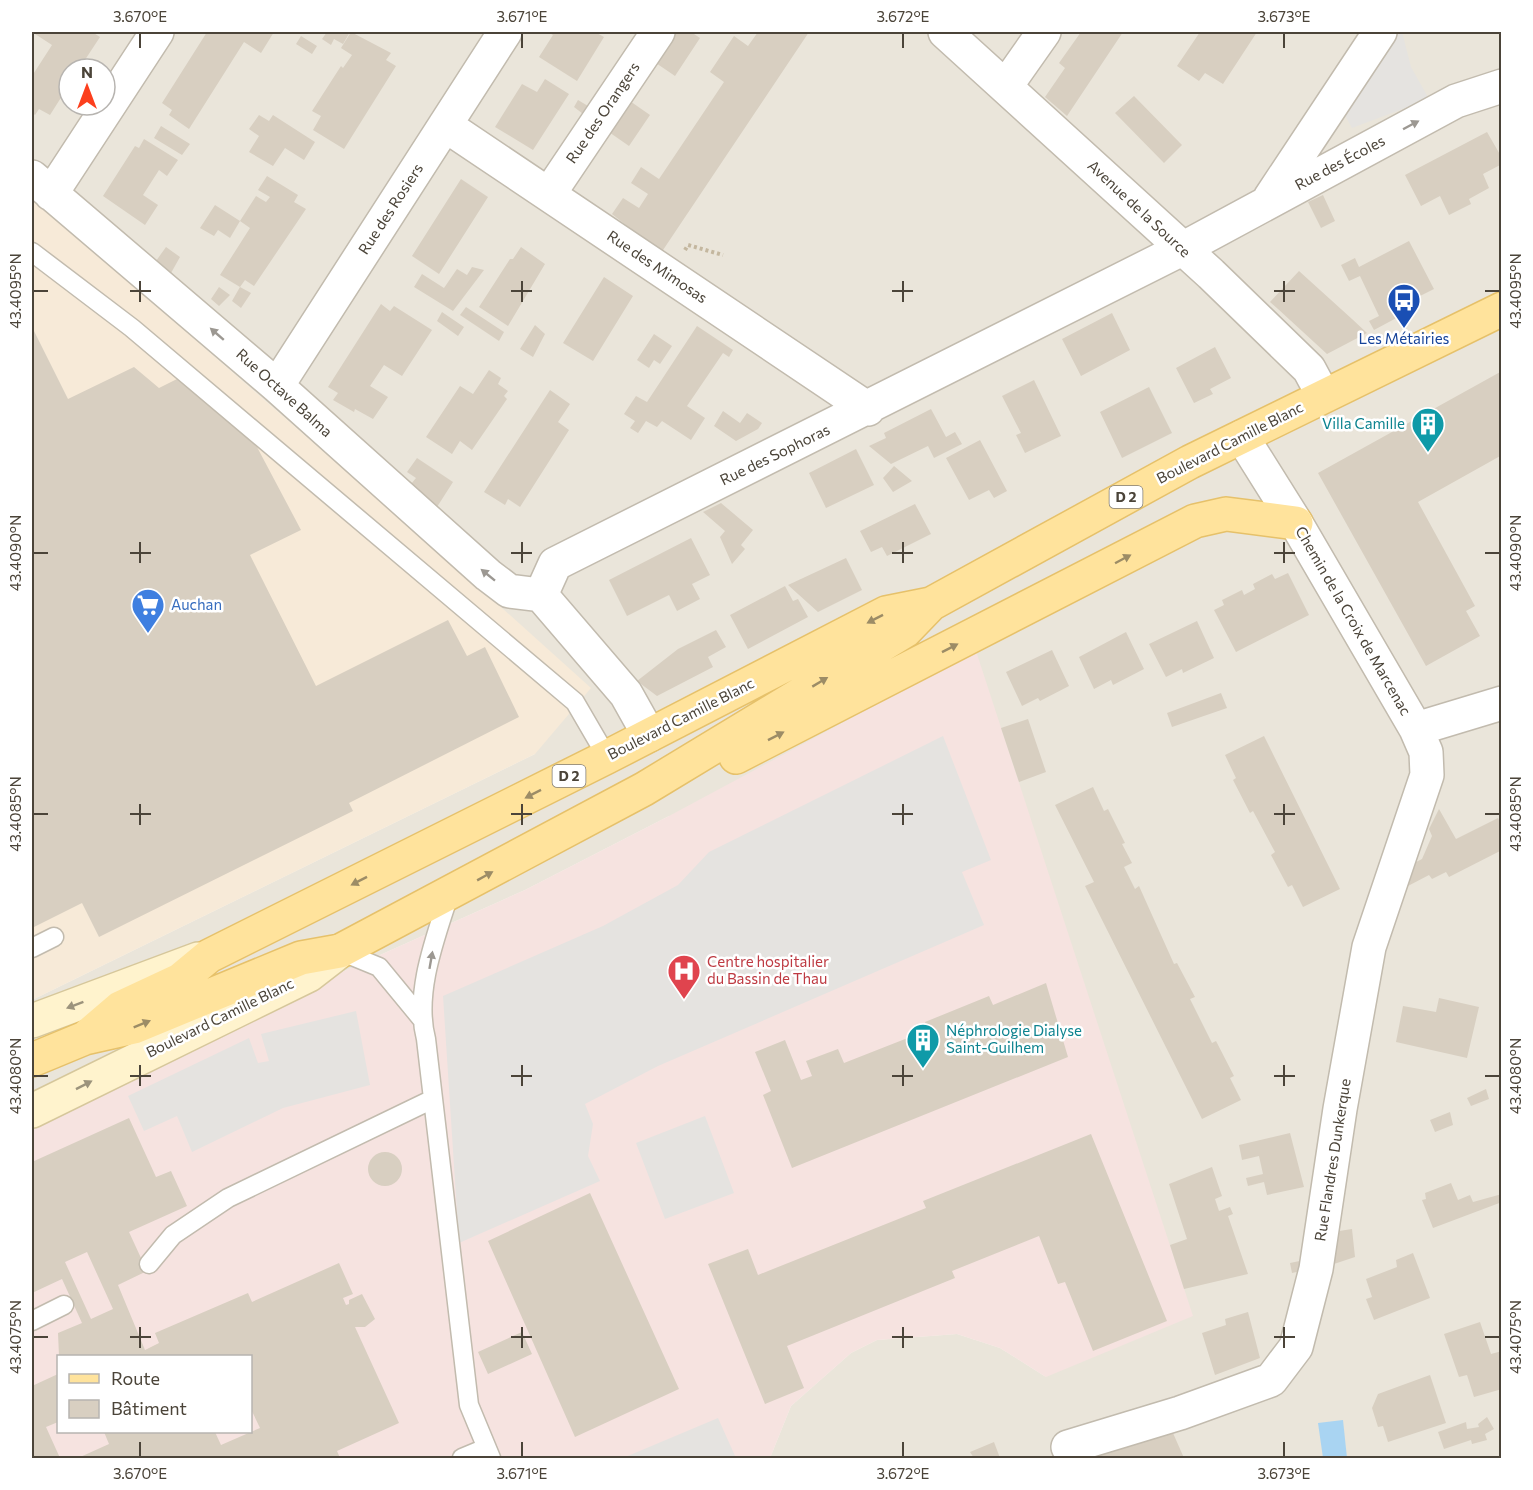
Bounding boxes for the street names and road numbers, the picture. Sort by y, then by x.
street label: Rue des Orangers [562,58,643,167]
street label: Rue des Écoles [1291,130,1388,193]
street label: Avenue de la Source [1085,156,1195,261]
street label: Rue des Rosiers [354,159,426,257]
street label: Rue des Mimosas [604,226,711,306]
street label: Rue Octave Balma [233,344,336,440]
street label: Boulevard Camille Blanc [1153,397,1306,487]
street label: Rue des Sophoras [717,420,833,489]
road number: D 2 [1110,486,1142,508]
street label: Chemin de la Croix de Marcenac [1292,523,1415,718]
street label: Boulevard Camille Blanc [604,673,757,763]
road number: D 2 [552,765,586,787]
street label: Boulevard Camille Blanc [143,973,296,1061]
street label: Rue Flandres Dunkerque [1310,1077,1354,1242]

